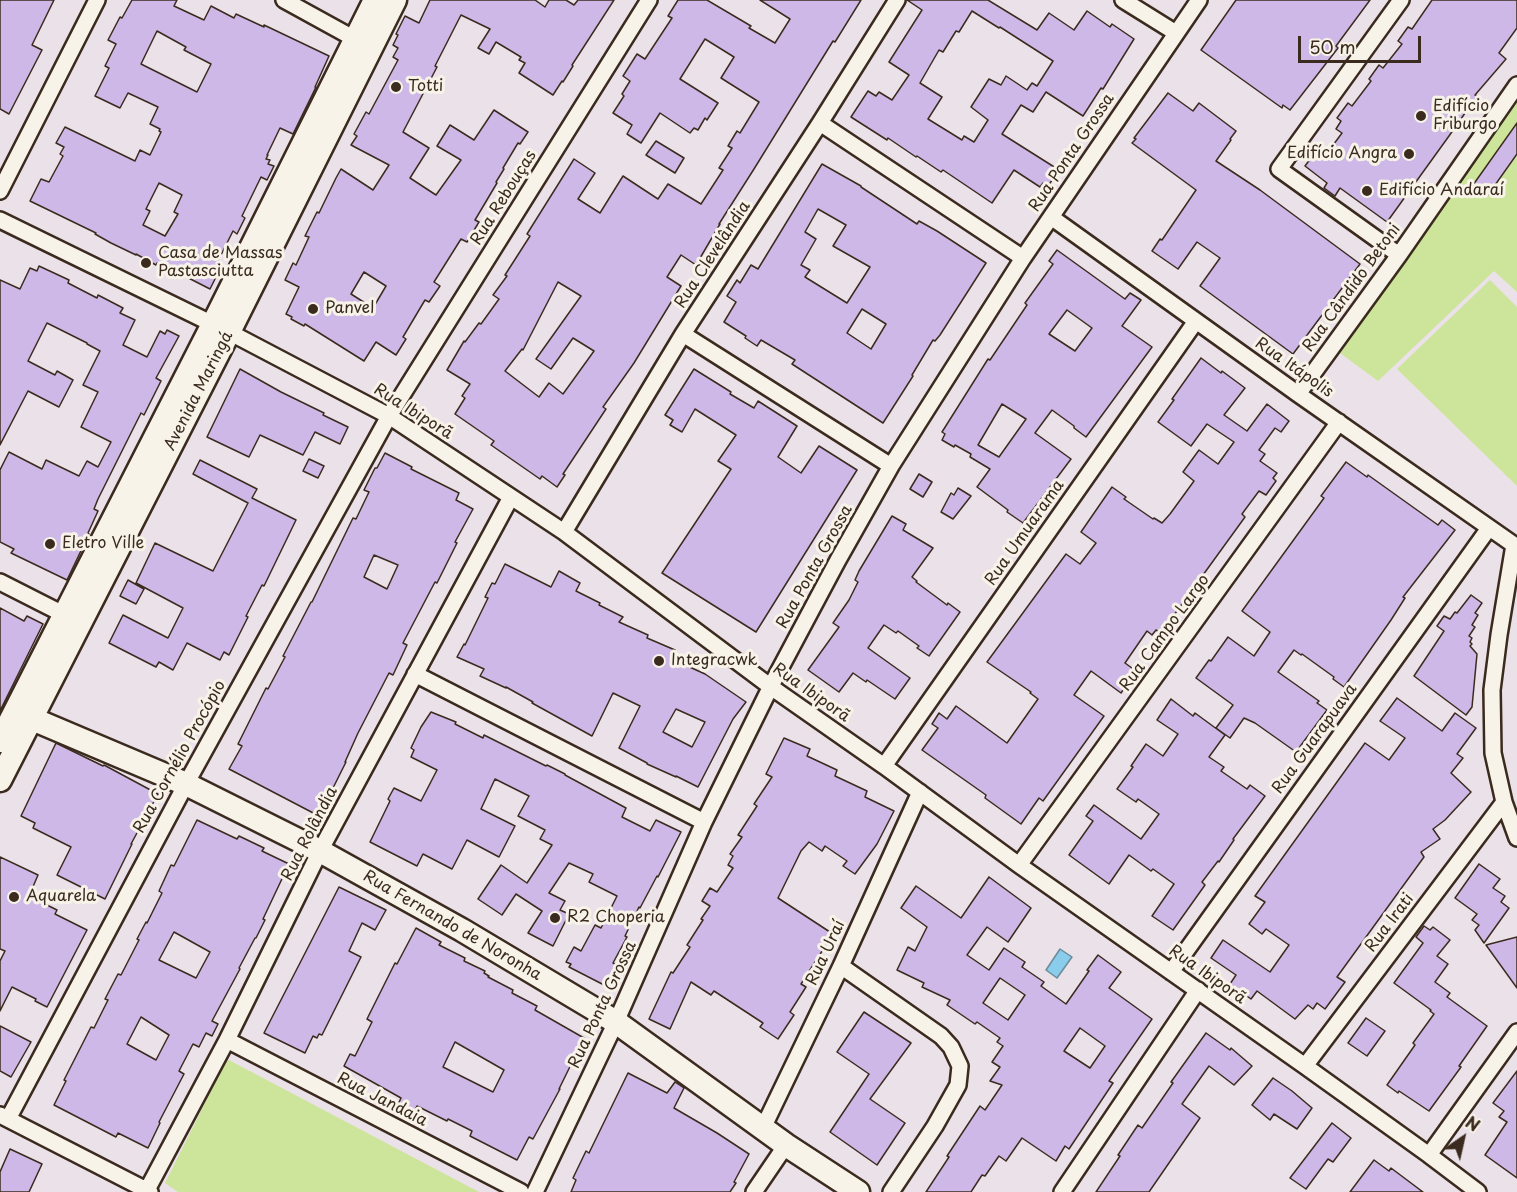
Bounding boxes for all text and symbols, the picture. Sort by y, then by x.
scale bar [1301,24,1424,62]
text: 50 m [1309,33,1356,60]
place label: Totti [408,77,443,97]
marker: Totti [389,80,403,94]
street label: Rua Ponta Grossa [1025,90,1119,216]
place label: Edifício Friburgo [1433,97,1497,135]
marker: Edifício Friburgo [1414,109,1428,123]
place label: Edifício Angra [1287,144,1397,164]
street label: Rua Rebouças [467,147,541,249]
marker: Edifício Angra [1402,147,1416,161]
place label: Edifício Andaraí [1379,181,1504,201]
marker: Edifício Andaraí [1360,184,1374,198]
street label: Rua Clevelândia [671,198,755,312]
street label: Rua Cândido Betoni [1299,220,1405,356]
place label: Casa de Massas Pastasciutta [158,244,282,282]
marker: Casa de Massas Pastasciutta [139,256,153,270]
place label: Panvel [325,299,374,319]
marker: Panvel [306,302,320,316]
street label: Avenida Maringá [161,328,237,454]
street label: Rua Itápolis [1251,334,1337,402]
street label: Rua Ibiporã [370,380,456,444]
street label: Rua Umuarama [981,477,1069,589]
street label: Rua Ponta Grossa [773,502,857,632]
place label: Eletro Ville [62,534,144,554]
marker: Eletro Ville [43,537,57,551]
street label: Rua Campo Largo [1116,571,1214,695]
place label: Integracwk [671,651,758,671]
marker: Integracwk [652,654,666,668]
street label: Rua Ibiporã [769,659,853,727]
street label: Rua Cornélio Procópio [130,677,230,837]
street label: Rua Guarapuava [1269,680,1361,798]
street label: Rua Rolândia [278,784,342,884]
street label: Rua Fernando de Noronha [359,867,545,985]
place label: Aquarela [26,887,96,907]
marker: Aquarela [7,890,21,904]
street label: Rua Irati [1362,890,1418,956]
place label: R2 Choperia [567,908,665,928]
marker: R2 Choperia [548,911,562,925]
street label: Rua Uraí [803,917,849,989]
street label: Rua Ponta Grossa [565,938,641,1072]
street label: Rua Ibiporã [1165,941,1249,1009]
street label: Rua Jandaia [334,1069,430,1131]
north arrow [1433,1108,1493,1168]
text: N [1461,1110,1485,1137]

